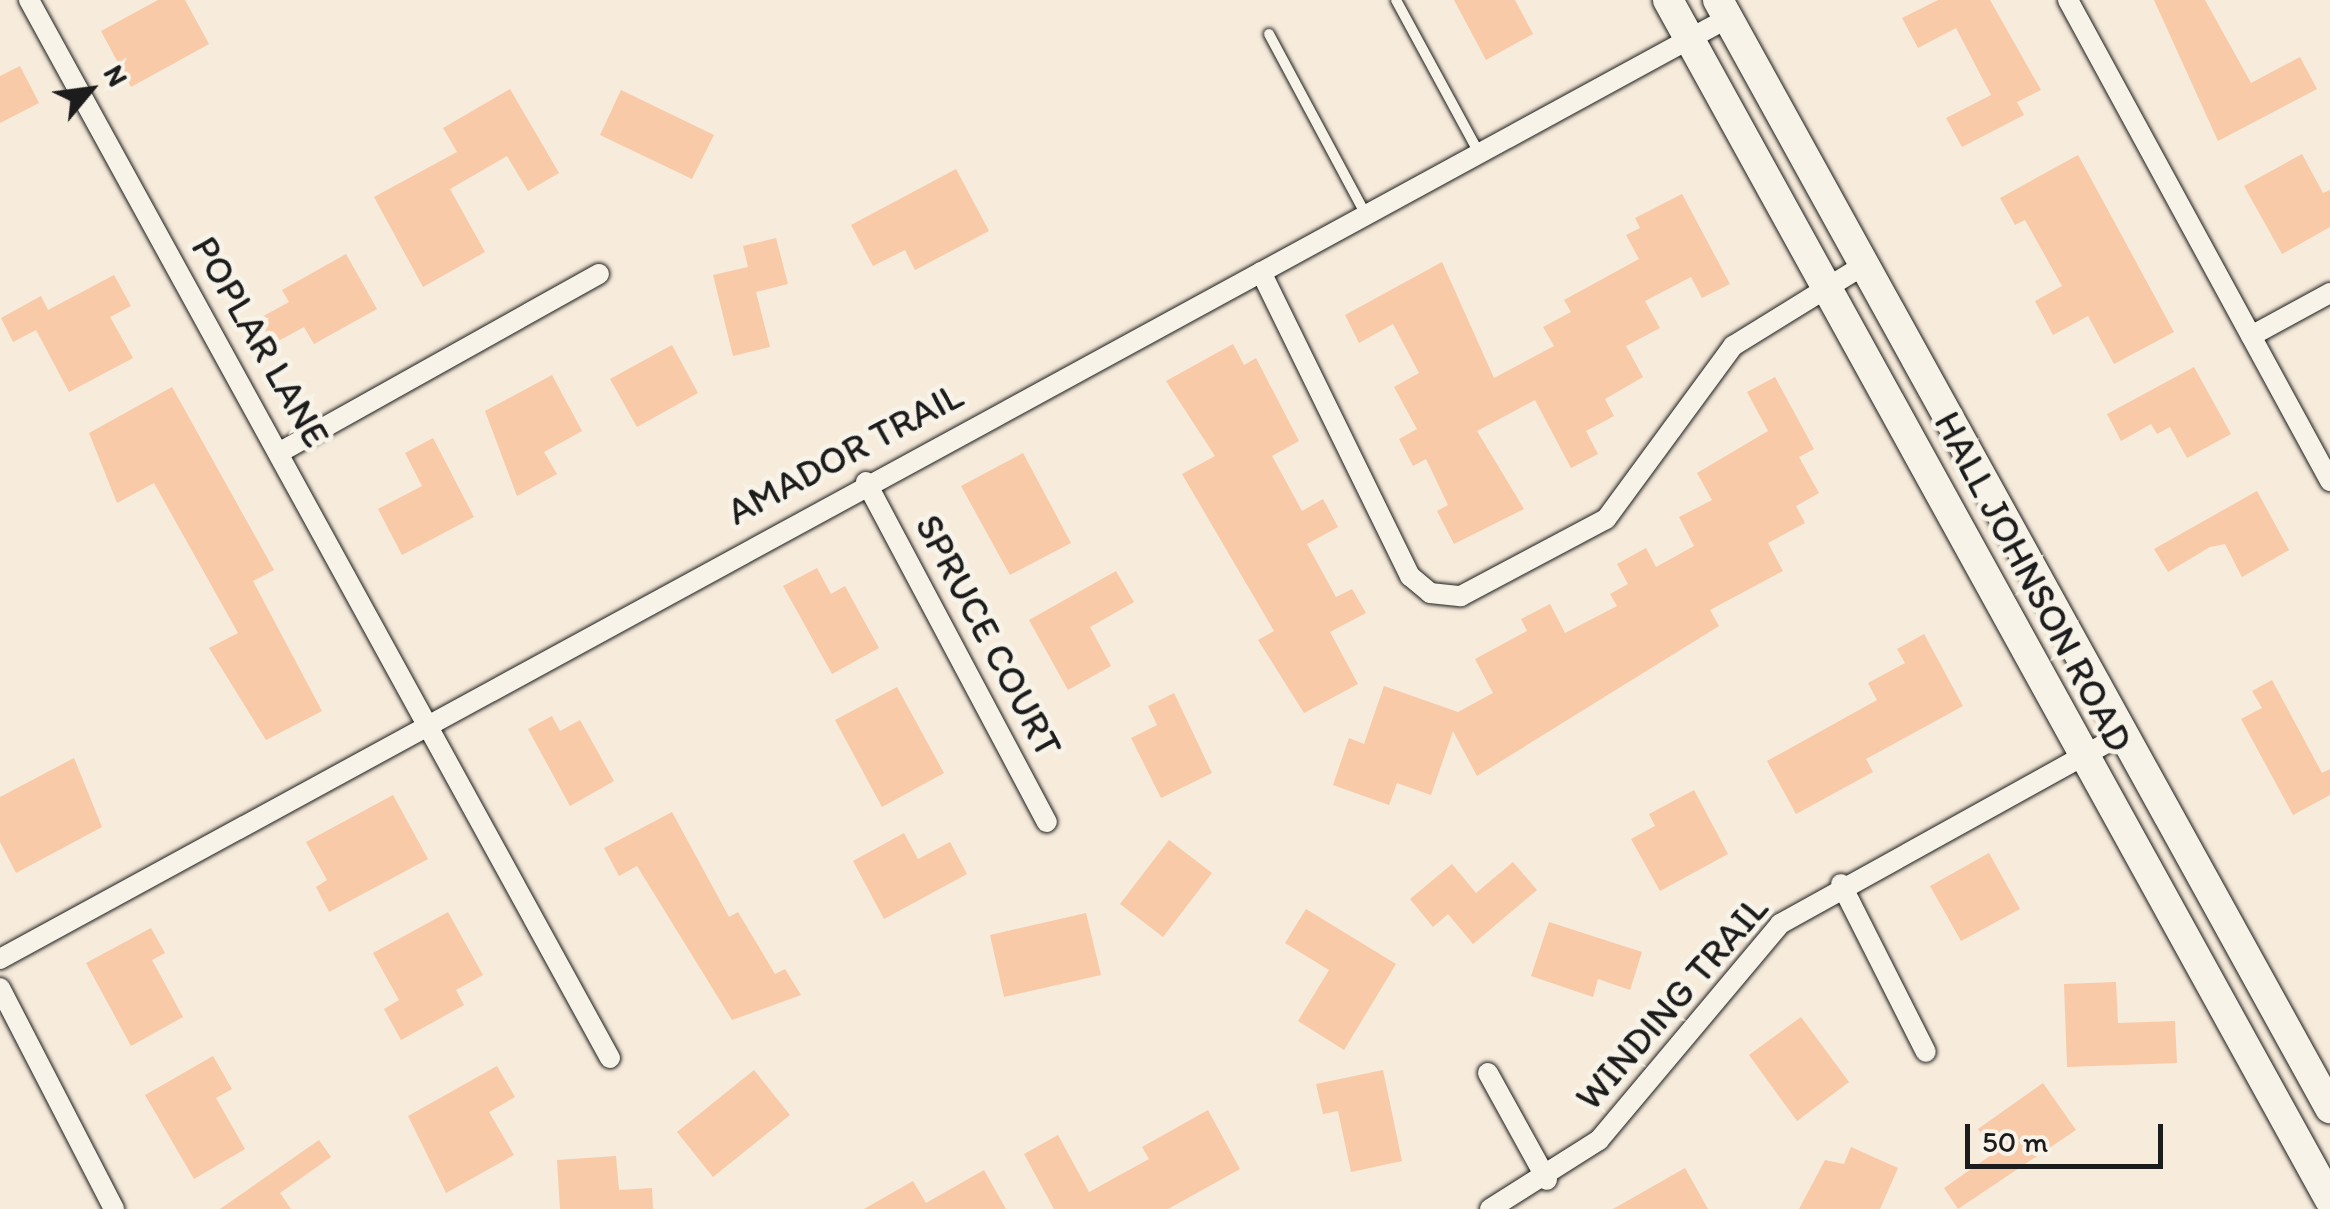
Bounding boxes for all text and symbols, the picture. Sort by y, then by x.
north arrow [40,40,140,140]
text: N [97,59,136,92]
street label: POPLAR LANE [181,228,339,456]
street label: AMADOR TRAIL [719,373,971,535]
street label: HALL JOHNSON ROAD [1924,405,2142,759]
street label: SPRUCE COURT [905,507,1071,765]
street label: WINDING TRAIL [1568,888,1776,1118]
scale bar [1970,1104,2168,1166]
text: 50 m [1982,1123,2048,1160]

